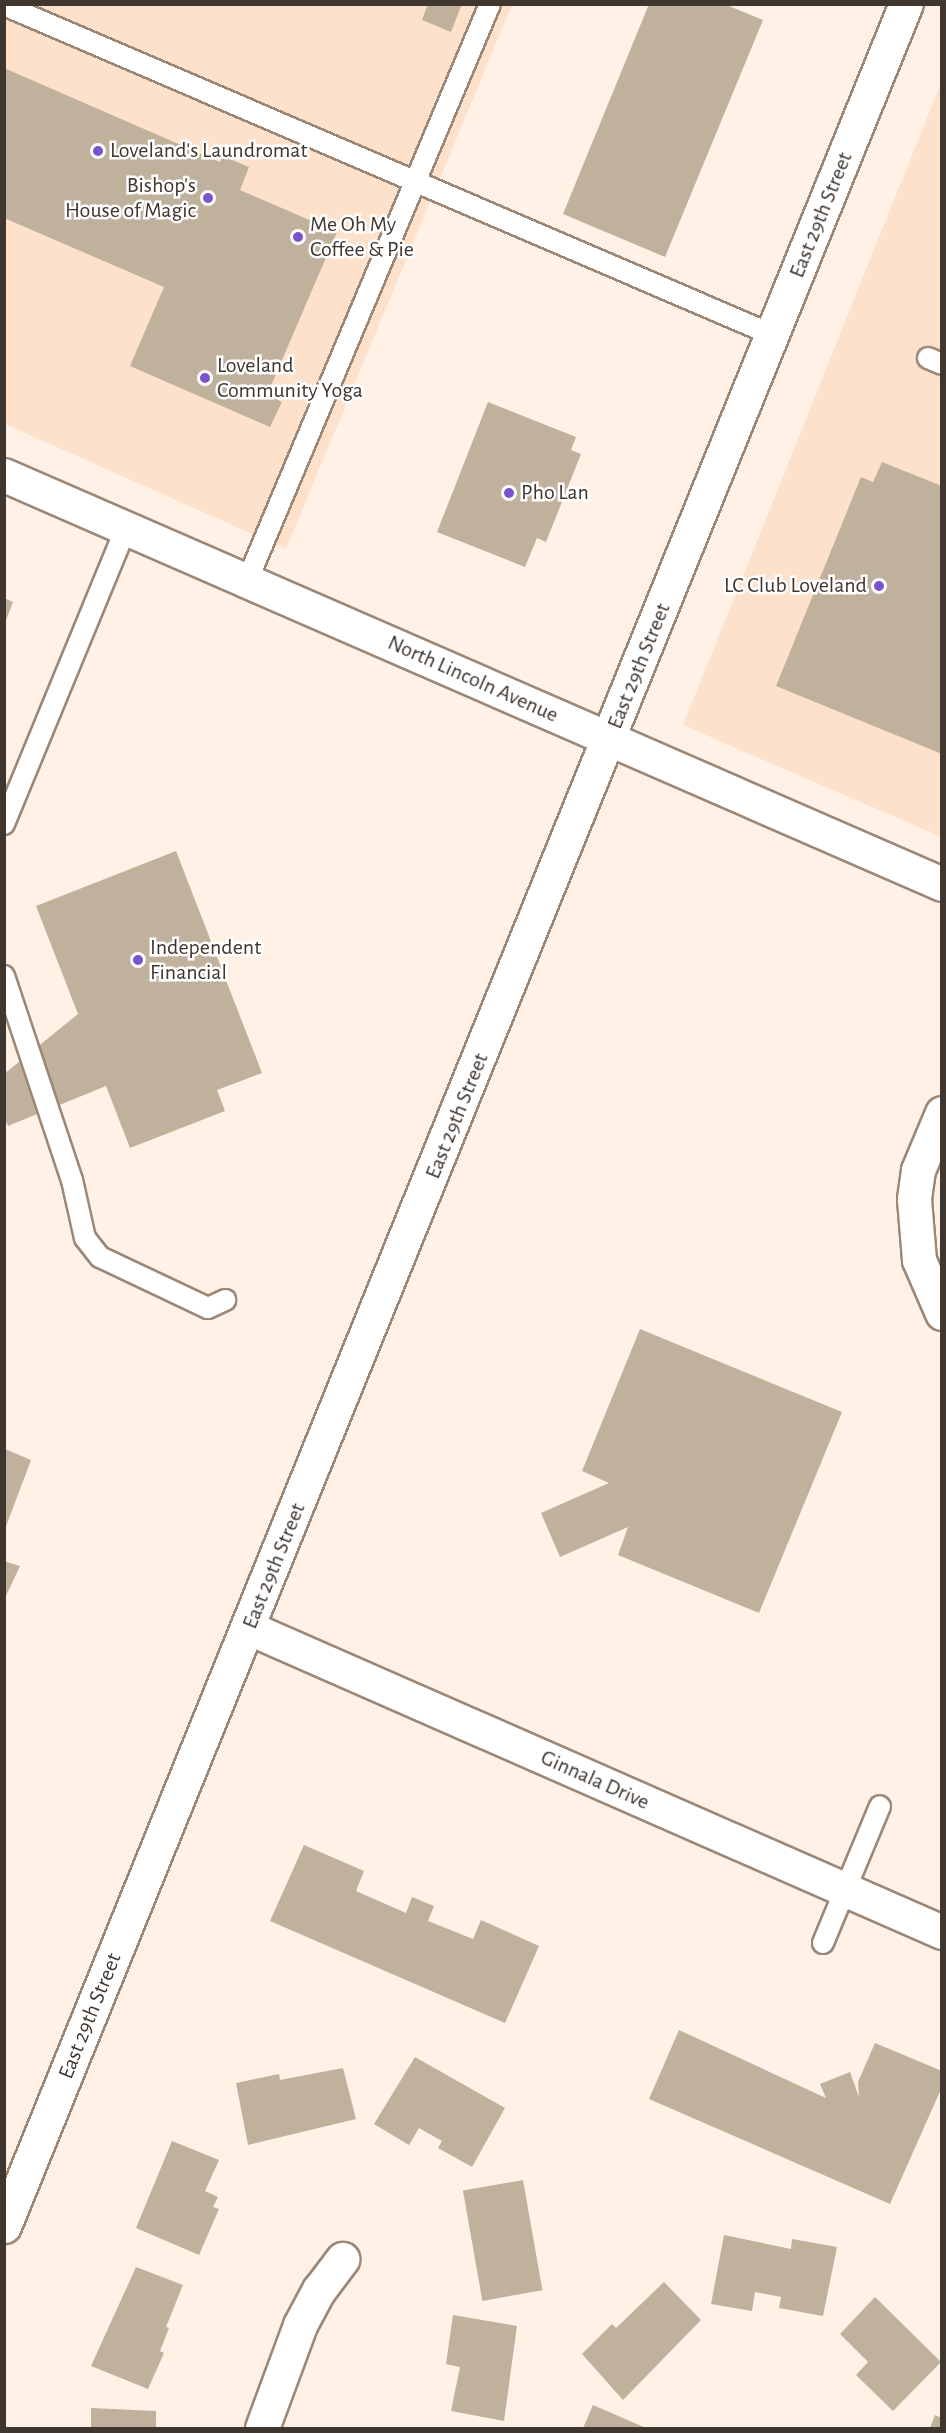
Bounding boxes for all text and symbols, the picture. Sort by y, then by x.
place label: Loveland's Laundromat [110,138,308,164]
marker: Loveland's Laundromat [91,144,105,158]
street label: East 29th Street [784,148,858,282]
place label: Bishop's House of Magic [65,172,196,224]
marker: Bishop's House of Magic [201,191,215,205]
place label: Me Oh My Coffee & Pie [310,211,414,262]
marker: Me Oh My Coffee & Pie [291,230,305,244]
place label: Loveland Community Yoga [217,352,363,404]
marker: Loveland Community Yoga [198,371,212,385]
place label: Pho Lan [521,480,589,506]
marker: Pho Lan [502,486,516,500]
place label: LC Club Loveland [724,573,867,599]
marker: LC Club Loveland [872,579,886,593]
street label: East 29th Street [602,599,676,733]
street label: North Lincoln Avenue [384,630,562,728]
place label: Independent Financial [150,934,261,986]
marker: Independent Financial [131,953,145,967]
street label: East 29th Street [420,1049,494,1183]
street label: East 29th Street [237,1499,311,1633]
street label: Ginnala Drive [537,1744,653,1816]
street label: East 29th Street [53,1949,127,2083]

